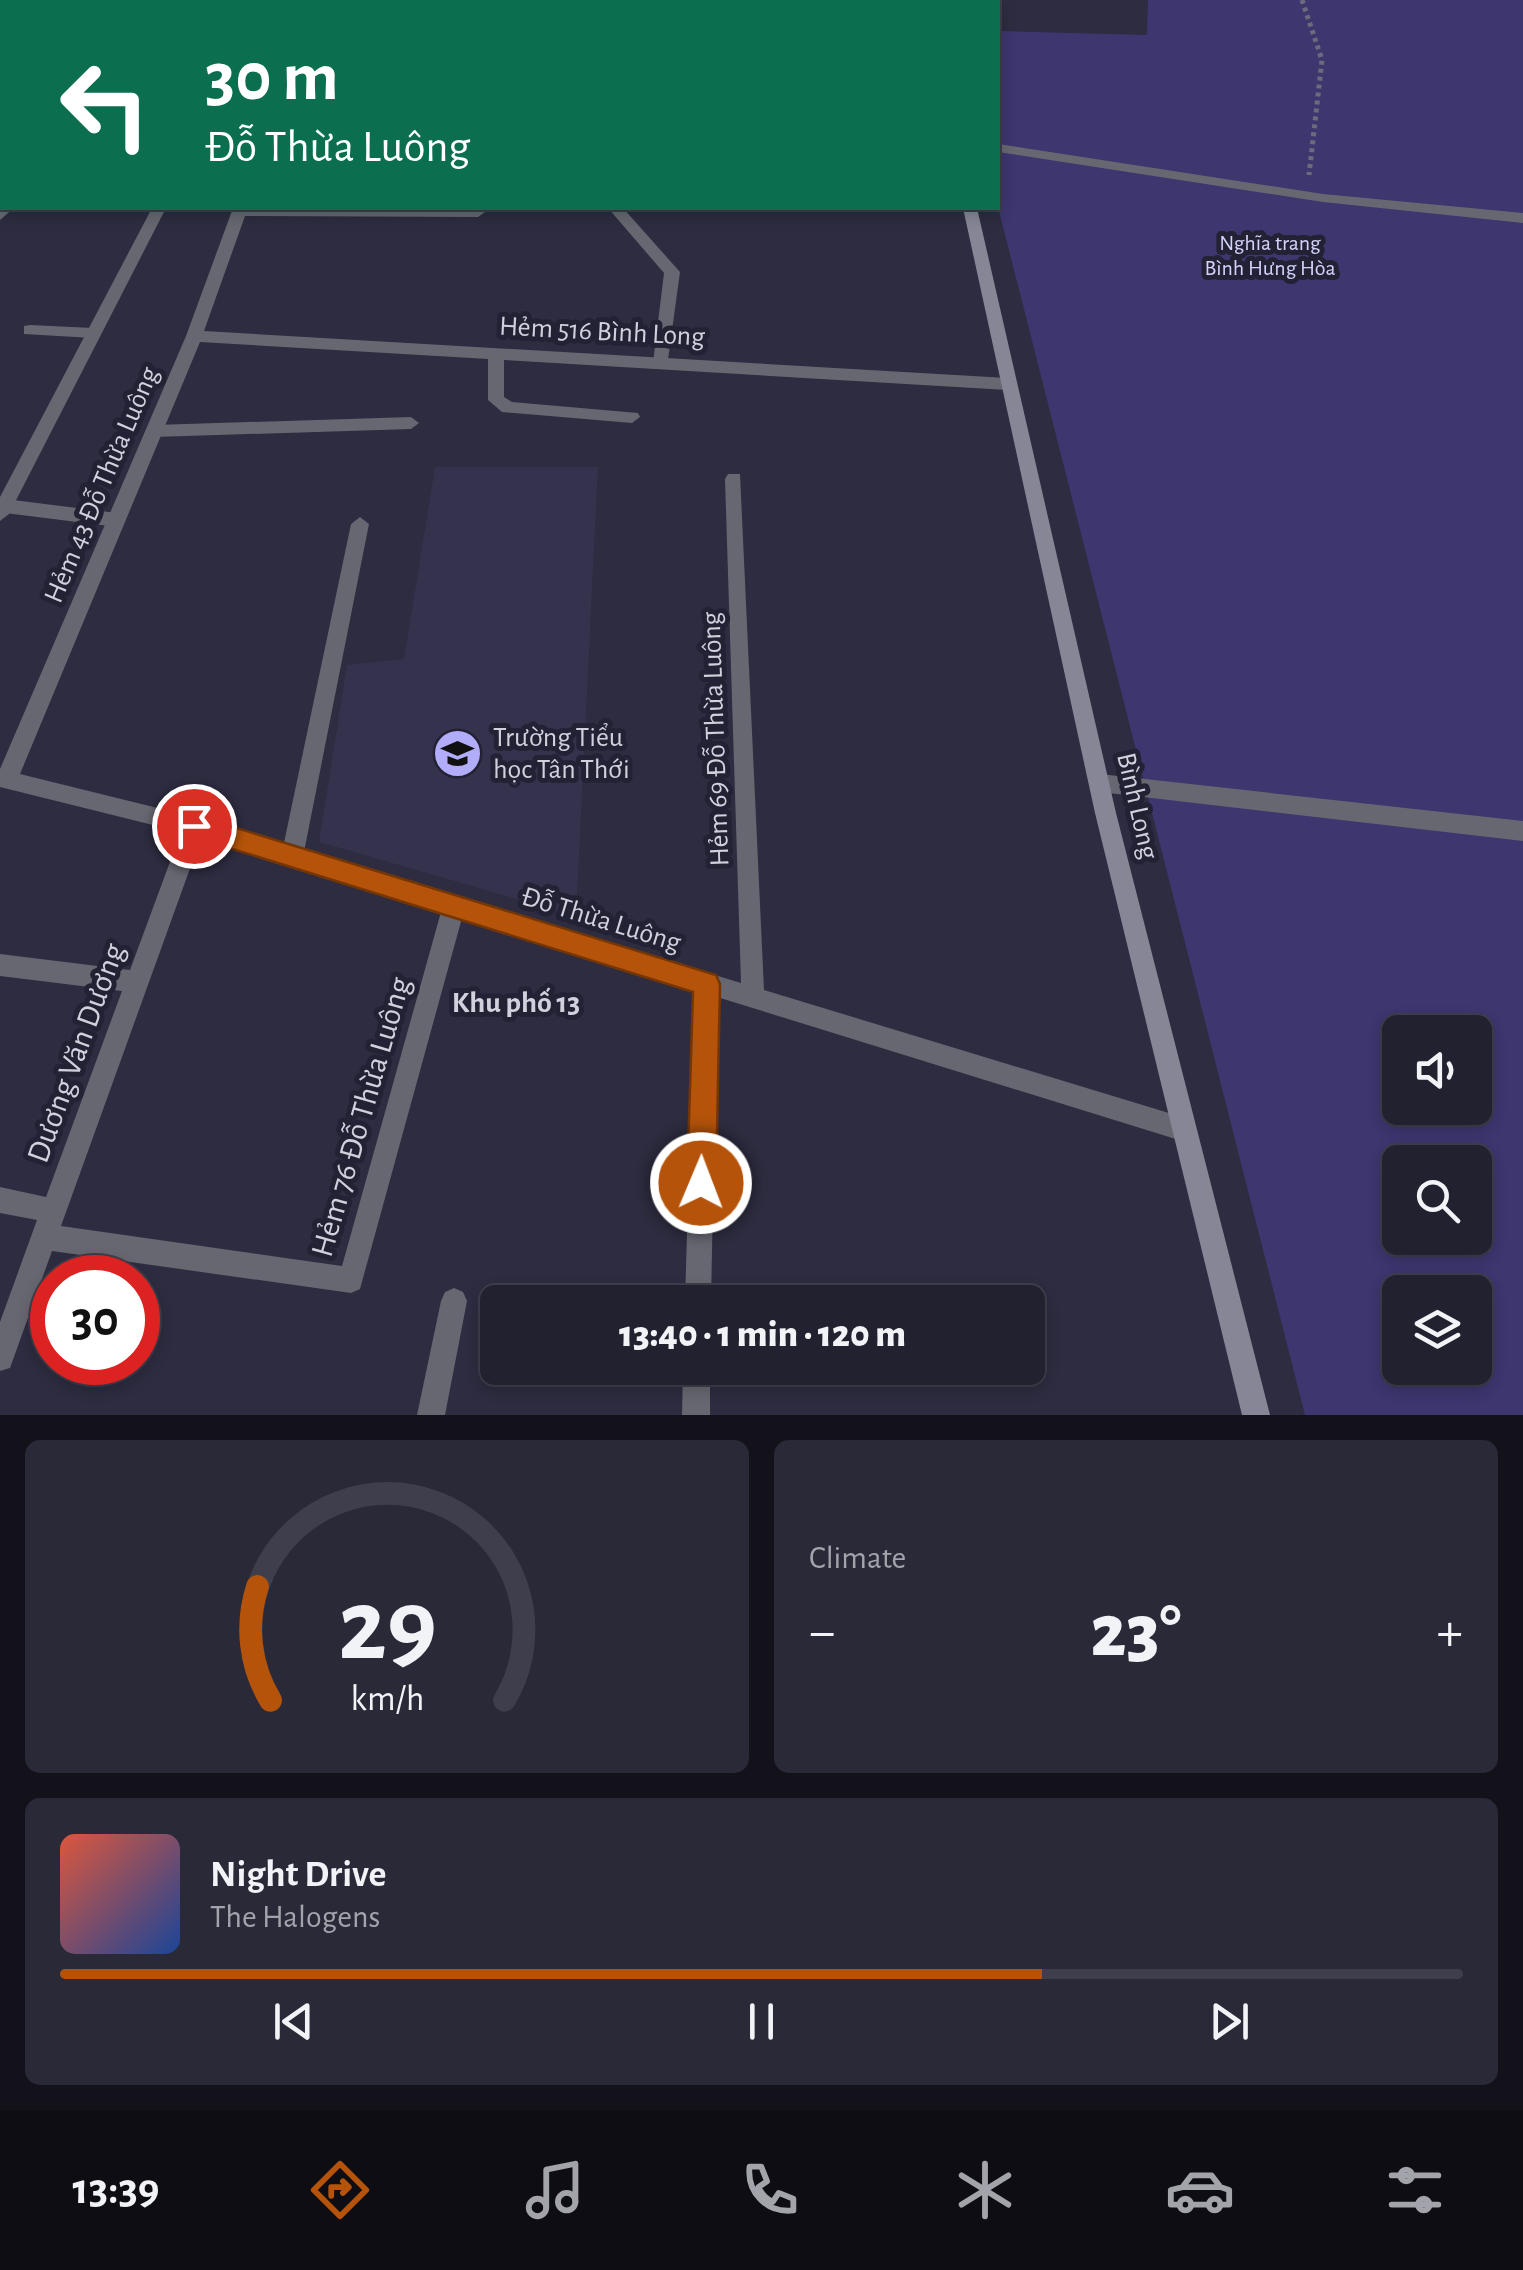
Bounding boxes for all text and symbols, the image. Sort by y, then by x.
icon: left [40,40,170,170]
text: 30 m [205,43,339,113]
text: Đỗ Thừa Luông [205,125,470,170]
park label: Nghĩa trang Bình Hưng Hòa [1204,232,1336,279]
street label: Hẻm 516 Bình Long [498,313,706,351]
street label: Hẻm 43 Đỗ Thừa Luông [39,362,164,607]
street label: Hẻm 69 Đỗ Thừa Luông [697,611,734,867]
place label: Trường Tiểu học Tân Thới [493,723,630,784]
school or university icon: Trường Tiểu học Tân Thới [432,728,484,780]
street label: Bình Long [1111,750,1163,862]
pin [152,784,237,869]
icon: arrive [167,799,222,854]
street label: Đỗ Thừa Luông [518,882,685,958]
street label: Dương Văn Dương [22,939,131,1167]
street label: Hẻm 76 Đỗ Thừa Luông [305,973,416,1260]
district label: Khu phố 13 [452,987,580,1018]
map controls [1382,1015,1492,1385]
button: sound [1382,1015,1492,1125]
position arrow [649,1131,753,1235]
button: search [1382,1145,1492,1255]
speed limit sign: 30 [30,1255,160,1385]
button: layers [1382,1275,1492,1385]
text: 13:40 · 1 min · 120 m [619,1316,906,1354]
text: Climate [809,1542,906,1574]
text: 29 [337,1575,437,1679]
text: 23° [1091,1595,1181,1670]
text: − [809,1605,835,1660]
text: + [1437,1605,1463,1660]
text: km/h [350,1681,424,1717]
text: Night Drive [210,1856,386,1894]
text: The Halogens [210,1901,380,1933]
icon: previous [266,1994,321,2049]
icon: pause [734,1994,789,2049]
icon: next [1202,1994,1257,2049]
icon: directions [305,2155,375,2225]
icon: music [520,2155,590,2225]
icon: phone [735,2155,805,2225]
icon: climate [950,2155,1020,2225]
icon: car [1165,2155,1235,2225]
icon: filters [1380,2155,1450,2225]
text: 13:39 [73,2167,160,2212]

